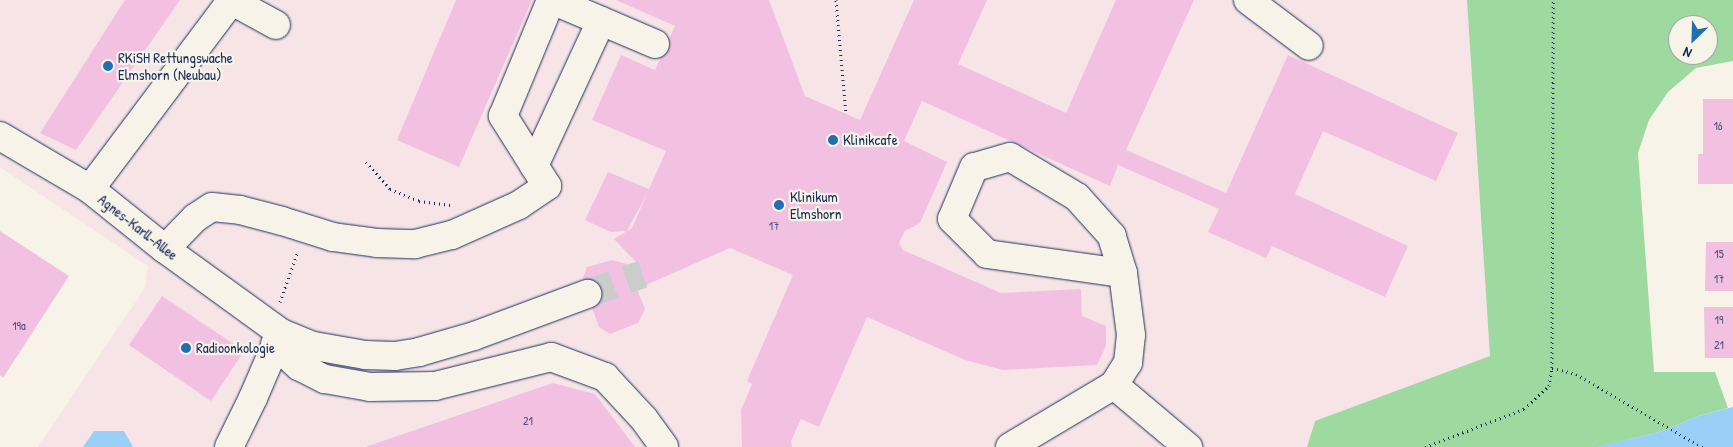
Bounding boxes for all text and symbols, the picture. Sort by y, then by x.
north arrow [1668,15,1718,65]
text: N [1680,43,1694,63]
place label: RKiSH Rettungswache Elmshorn (Neubau) [118,48,233,83]
marker: RKiSH Rettungswache Elmshorn (Neubau) [102,60,114,72]
house number: 16 [1713,119,1723,133]
place label: Klinikcafe [843,131,898,149]
marker: Klinikcafe [827,134,839,146]
place label: Klinikum Elmshorn [790,187,841,222]
street label: Agnes-Karll-Allee [95,190,181,264]
marker: Klinikum Elmshorn [772,198,786,212]
house number: 17 [769,219,779,233]
house number: 15 [1714,247,1724,261]
house number: 17 [1714,272,1724,286]
house number: 19 [1715,313,1723,327]
house number: 19a [12,319,26,333]
house number: 21 [1714,338,1724,352]
place label: Radioonkologie [196,339,275,357]
marker: Radioonkologie [180,342,192,354]
house number: 21 [523,414,533,428]

